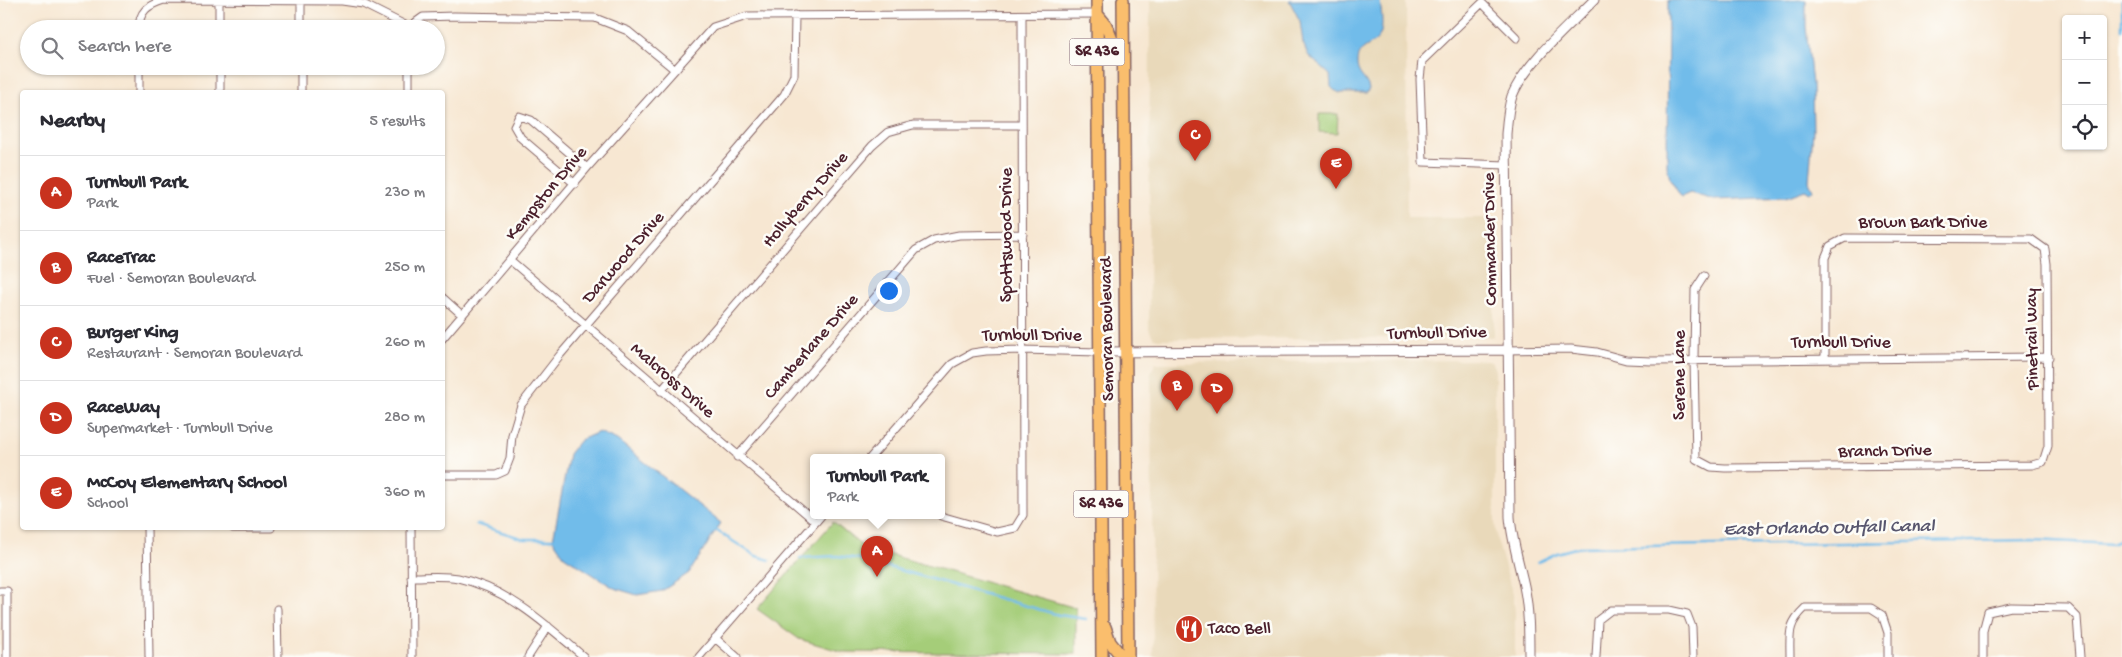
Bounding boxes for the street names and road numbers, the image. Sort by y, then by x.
road number: SR 436 [1070,38,1124,66]
street label: Kempston Drive [502,142,593,245]
street label: Hollyberry Drive [759,147,854,252]
street label: Spottswood Drive [997,167,1018,302]
street label: Commander Drive [1479,172,1503,306]
street label: Darwood Drive [578,207,670,309]
street label: Brown Bark Drive [1858,213,1988,234]
street label: Semoran Boulevard [1096,255,1120,401]
street label: Pinetrail Way [2022,288,2044,391]
street label: Camberlane Drive [760,289,864,404]
street label: Turnbull Drive [1386,323,1488,345]
street label: Turnbull Drive [981,326,1083,347]
street label: Serene Lane [1670,329,1691,420]
street label: Turnbull Drive [1790,333,1892,354]
street label: Malcross Drive [625,339,719,424]
street label: Branch Drive [1837,441,1933,463]
road number: SR 436 [1074,490,1128,518]

